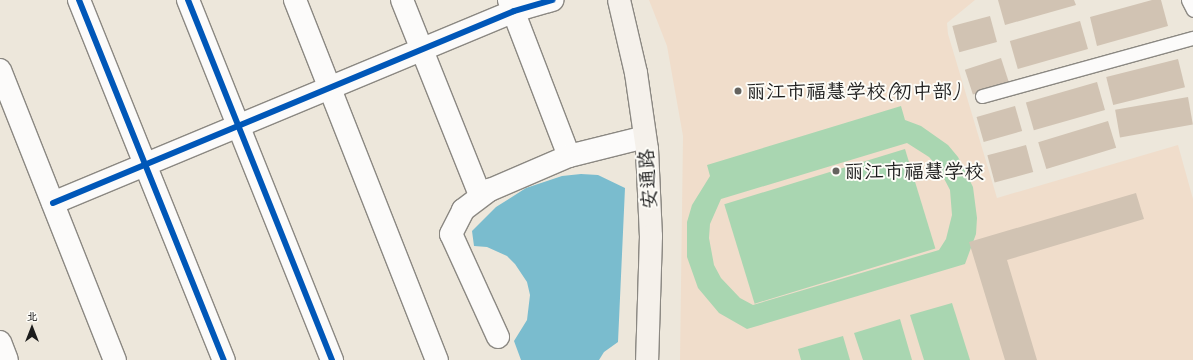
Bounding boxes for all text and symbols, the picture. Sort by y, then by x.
place label: 丽江市福慧学校(初中部) [746,79,959,103]
marker: 丽江市福慧学校(初中部) [733,86,743,96]
street label: 安通路 [634,148,662,210]
place label: 丽江市福慧学校 [844,159,984,183]
marker: 丽江市福慧学校 [831,166,841,176]
north arrow [12,308,52,348]
text: 北 [27,309,38,323]

